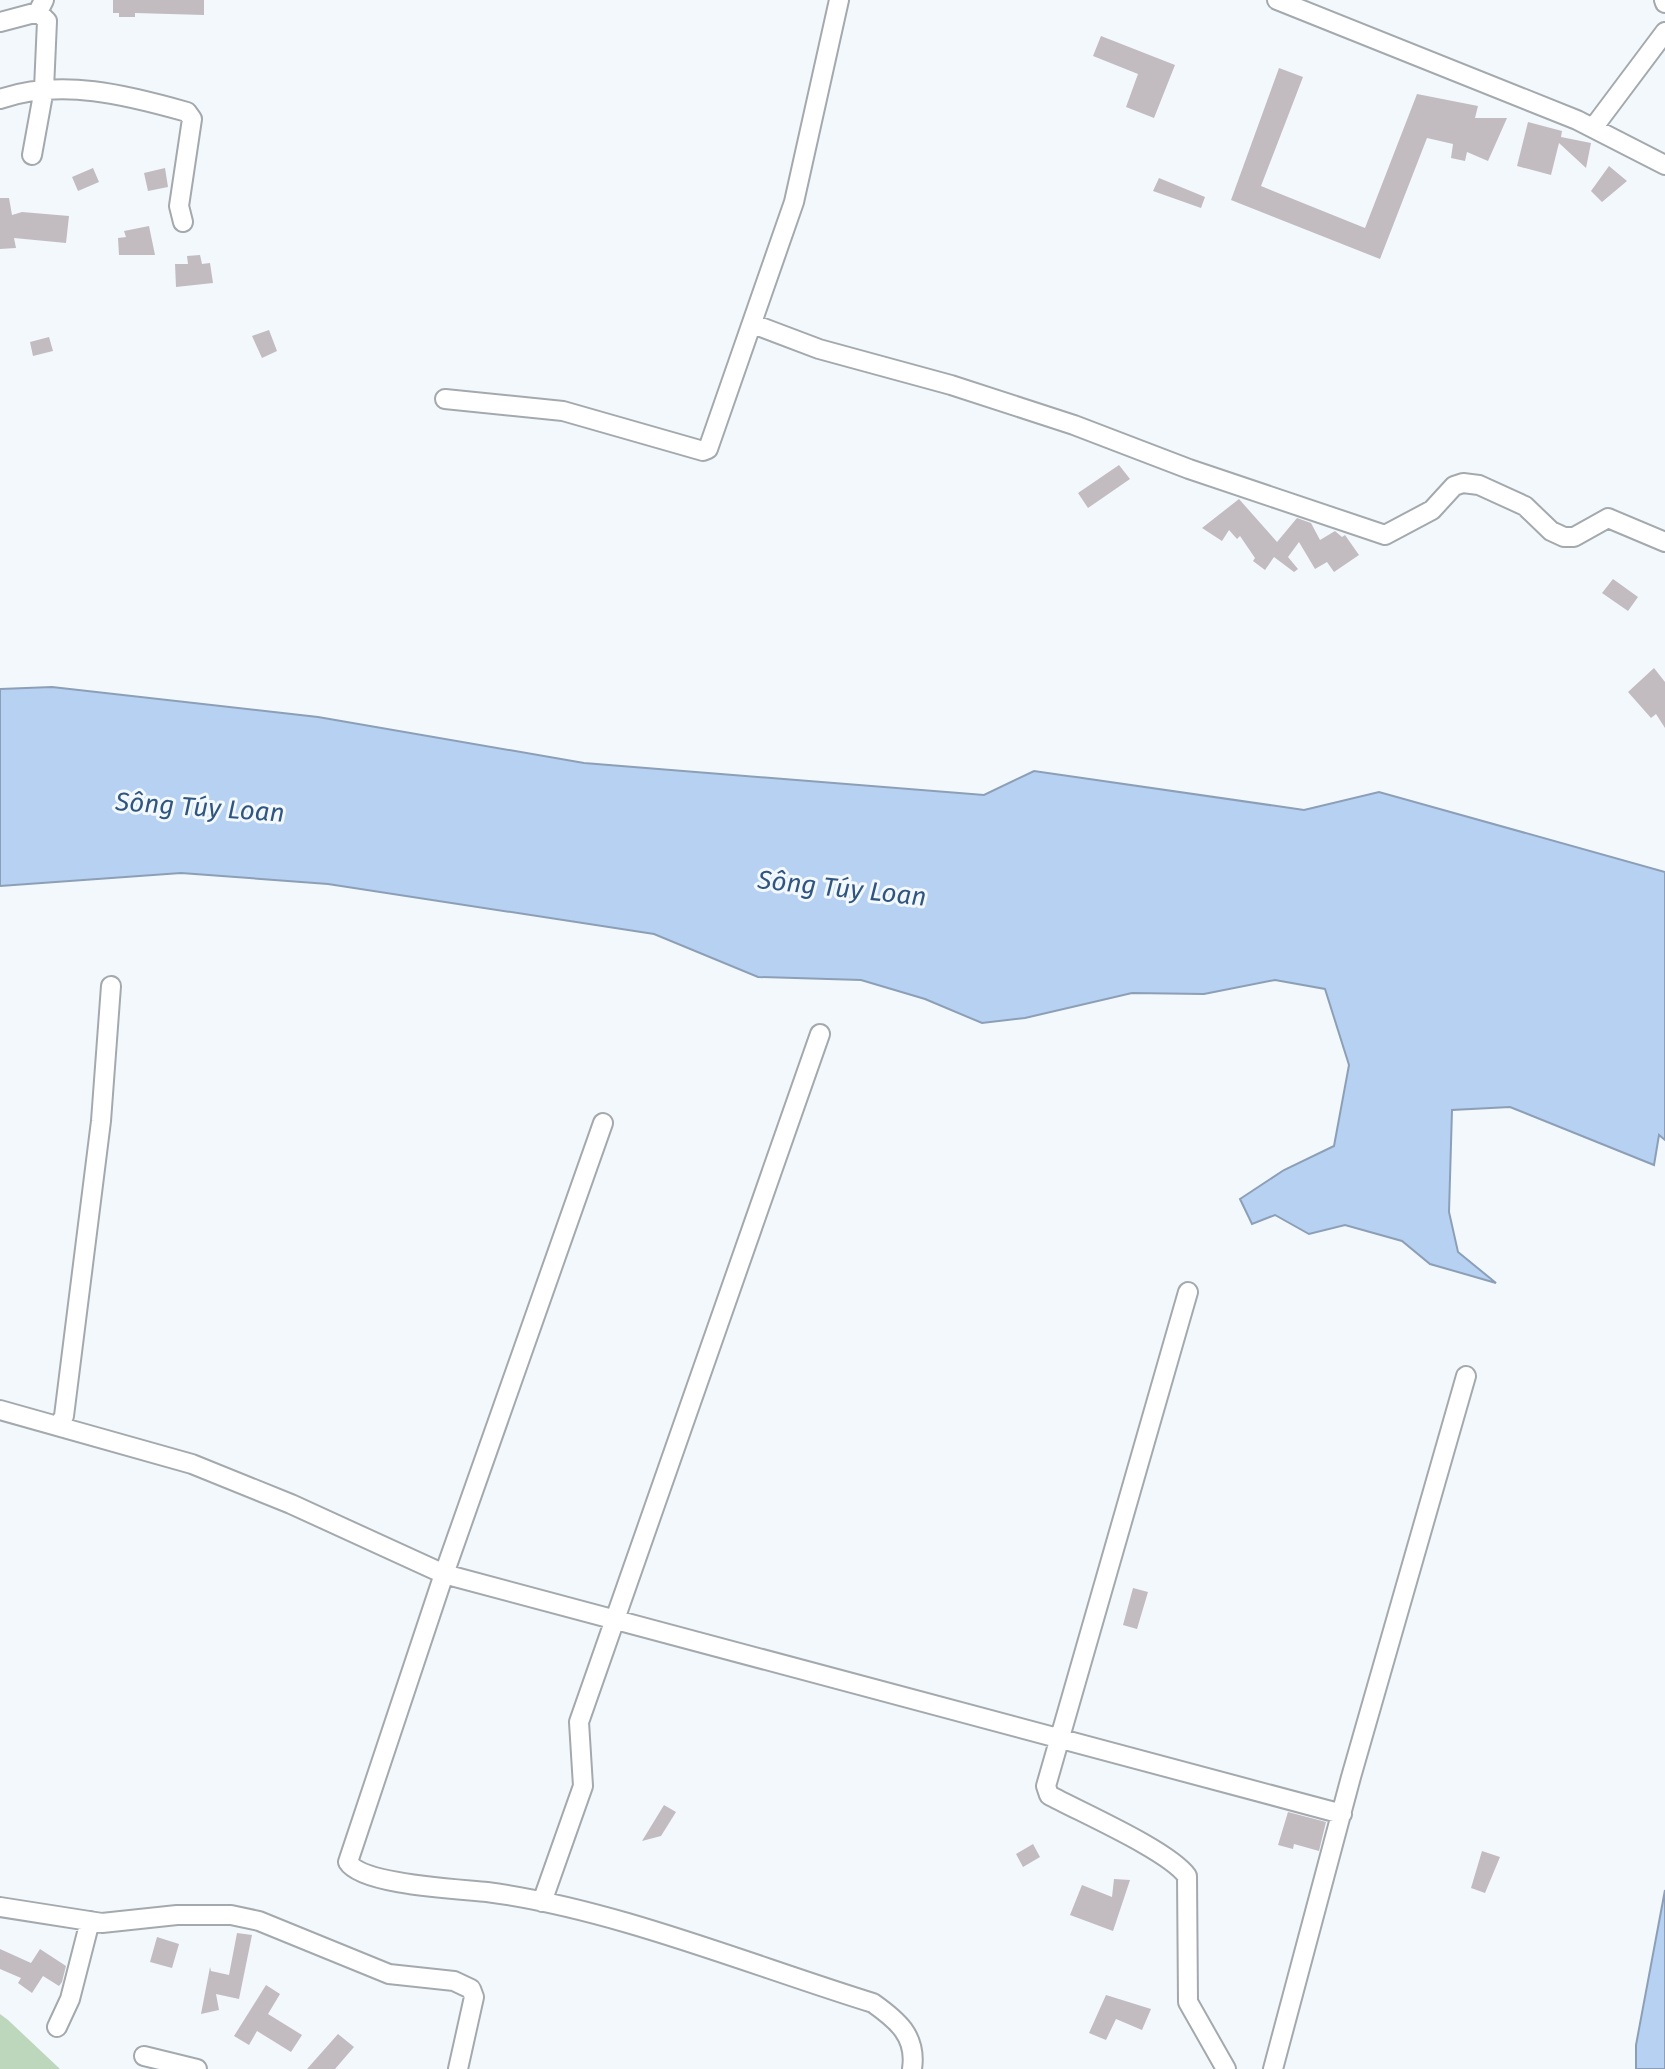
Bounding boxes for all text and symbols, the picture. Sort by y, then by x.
water label: Sông Túy Loan [113,786,286,829]
water label: Sông Túy Loan [755,864,928,913]

